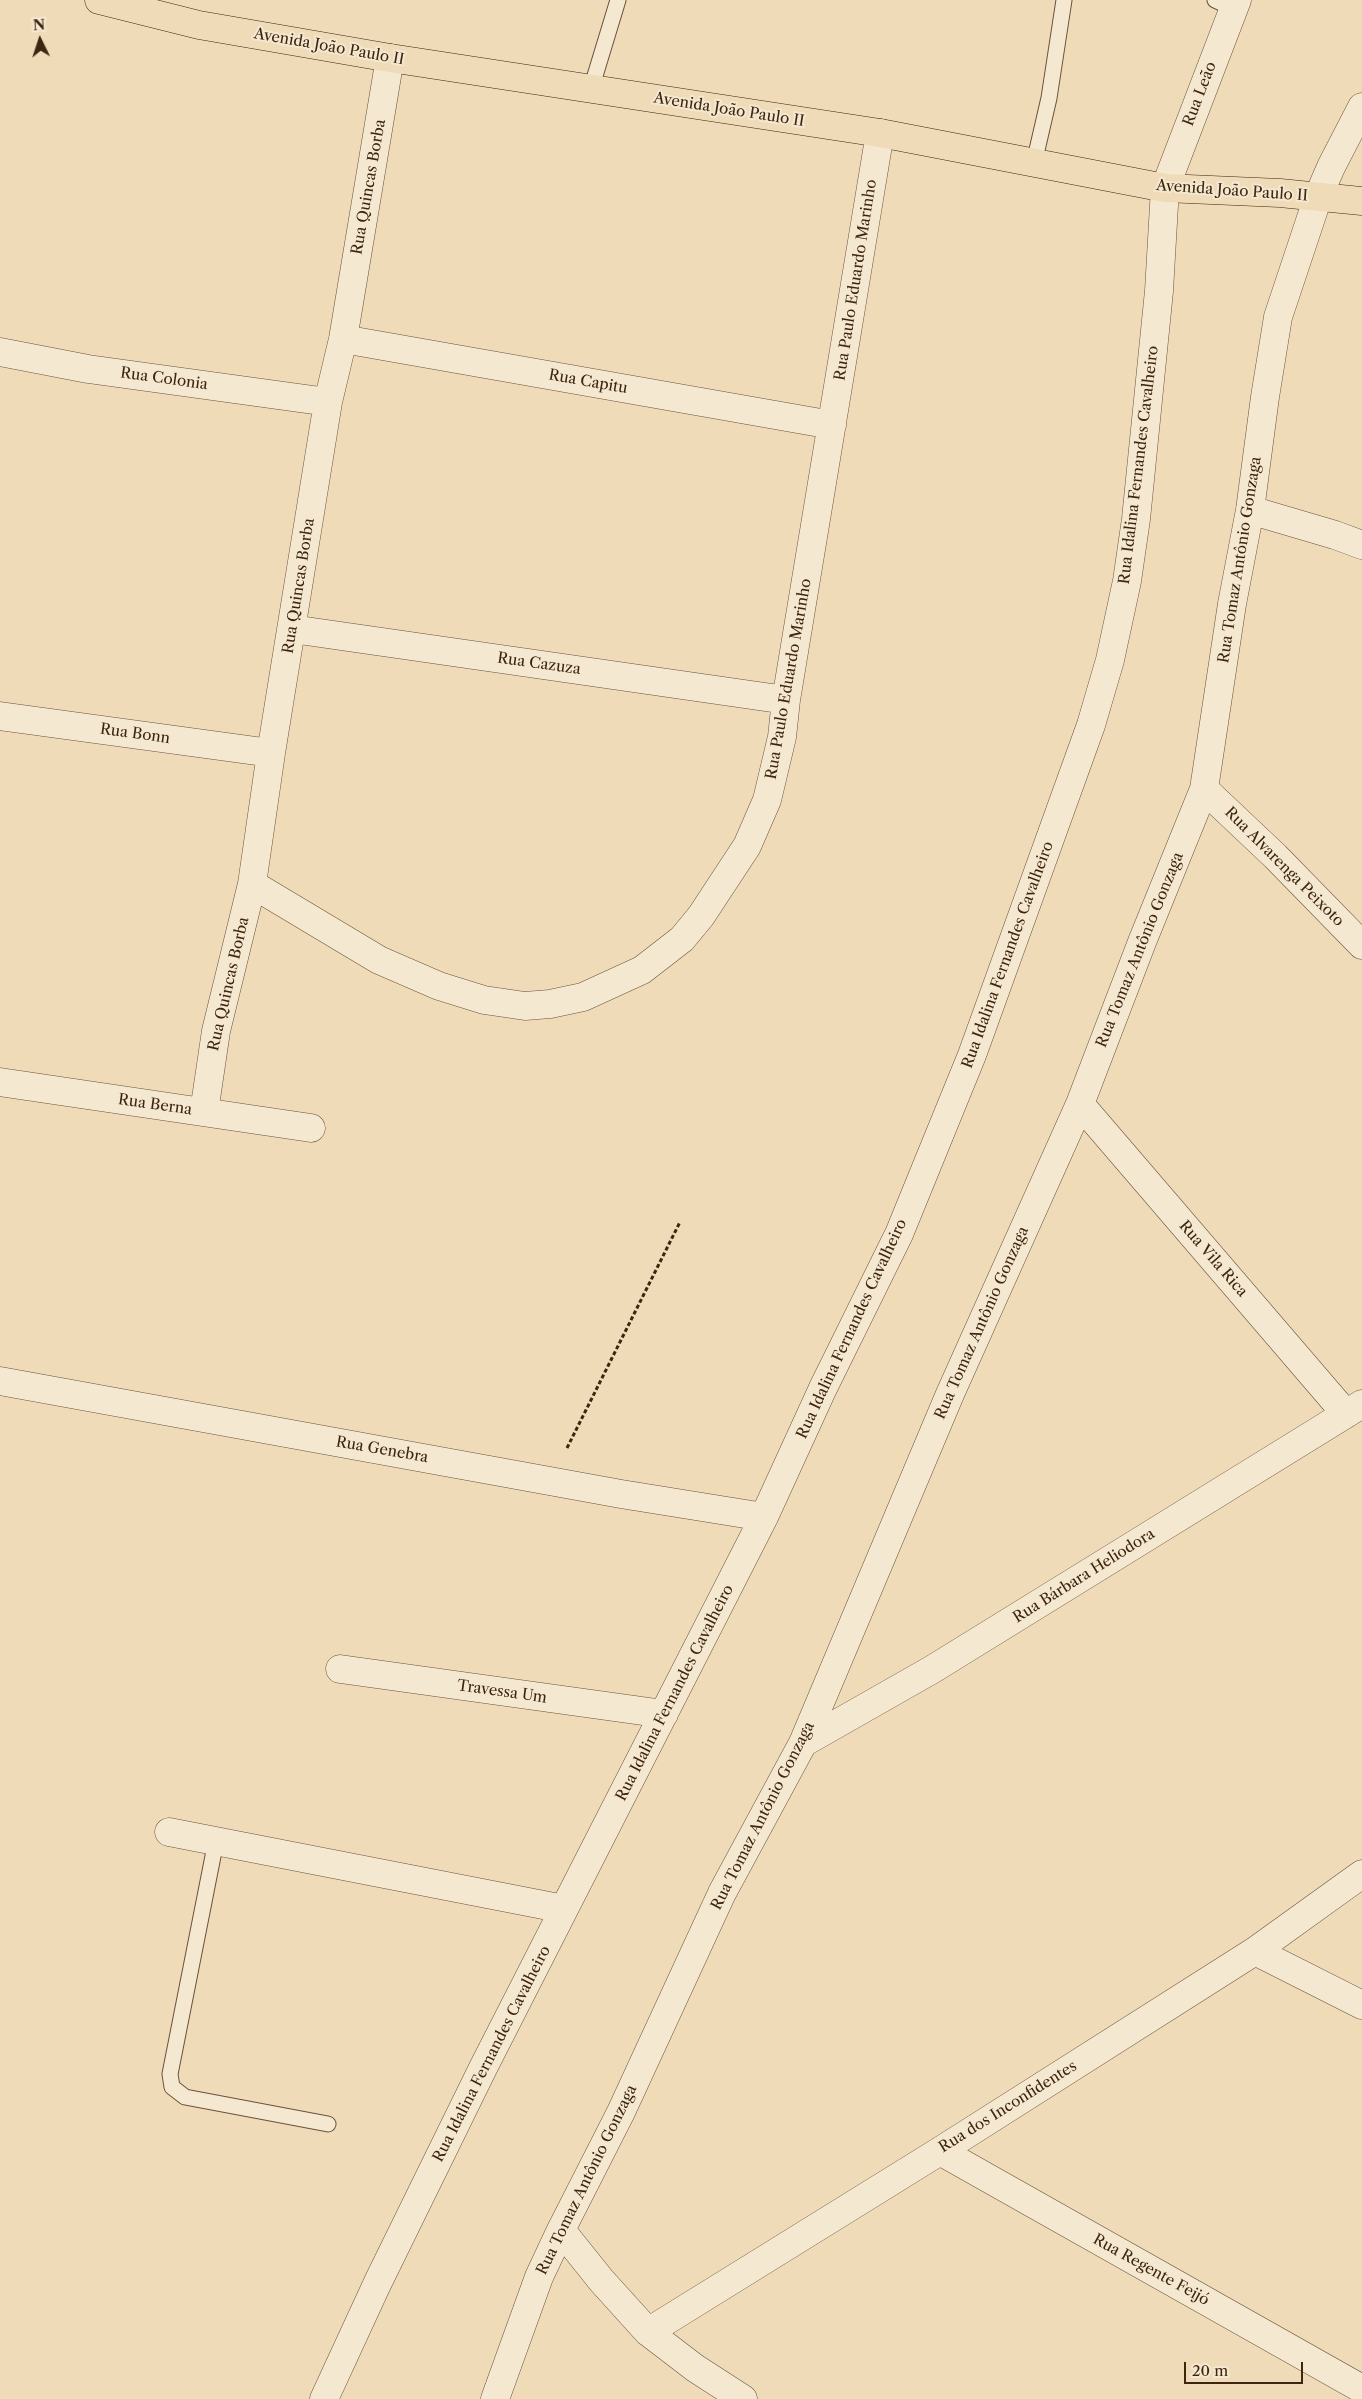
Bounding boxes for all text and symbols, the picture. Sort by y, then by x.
north arrow [15,15,65,65]
text: N [32,16,46,34]
street label: Avenida João Paulo II [252,25,406,69]
street label: Rua Leão [1180,59,1220,129]
street label: Avenida João Paulo II [652,89,806,131]
street label: Rua Quincas Borba [348,118,390,256]
street label: Avenida João Paulo II [1155,177,1309,205]
street label: Rua Paulo Eduardo Marinho [831,178,881,382]
street label: Rua Idalina Fernandes Cavalheiro [1115,345,1163,585]
street label: Rua Colonia [119,364,209,394]
street label: Rua Capitu [547,366,629,398]
street label: Rua Tomaz Antônio Gonzaga [1215,455,1265,665]
street label: Rua Quincas Borba [279,517,319,655]
street label: Rua Paulo Eduardo Marinho [762,577,816,781]
street label: Rua Cazuza [496,649,582,679]
street label: Rua Bonn [99,720,171,748]
street label: Rua Alvarenga Peixoto [1221,804,1347,930]
street label: Rua Idalina Fernandes Cavalheiro [958,839,1058,1071]
street label: Rua Tomaz Antônio Gonzaga [1093,850,1187,1050]
street label: Rua Quincas Borba [205,915,253,1053]
street label: Rua Berna [117,1091,193,1119]
street label: Rua Idalina Fernandes Cavalheiro [793,1216,911,1442]
street label: Rua Vila Rica [1175,1217,1251,1301]
street label: Rua Tomaz Antônio Gonzaga [931,1224,1033,1422]
street label: Rua Genebra [334,1433,430,1467]
street label: Rua Bárbara Heliodora [1010,1525,1158,1627]
street label: Rua Idalina Fernandes Cavalheiro [612,1582,738,1804]
street label: Travessa Um [456,1677,548,1707]
street label: Rua Tomaz Antônio Gonzaga [708,1719,818,1913]
street label: Rua Idalina Fernandes Cavalheiro [429,1943,555,2165]
street label: Rua dos Inconfidentes [936,2057,1080,2157]
street label: Rua Tomaz Antônio Gonzaga [533,2082,641,2278]
street label: Rua Regente Feijó [1090,2231,1212,2309]
scale bar [1187,2352,1306,2384]
text: 20 m [1192,2361,1228,2380]

